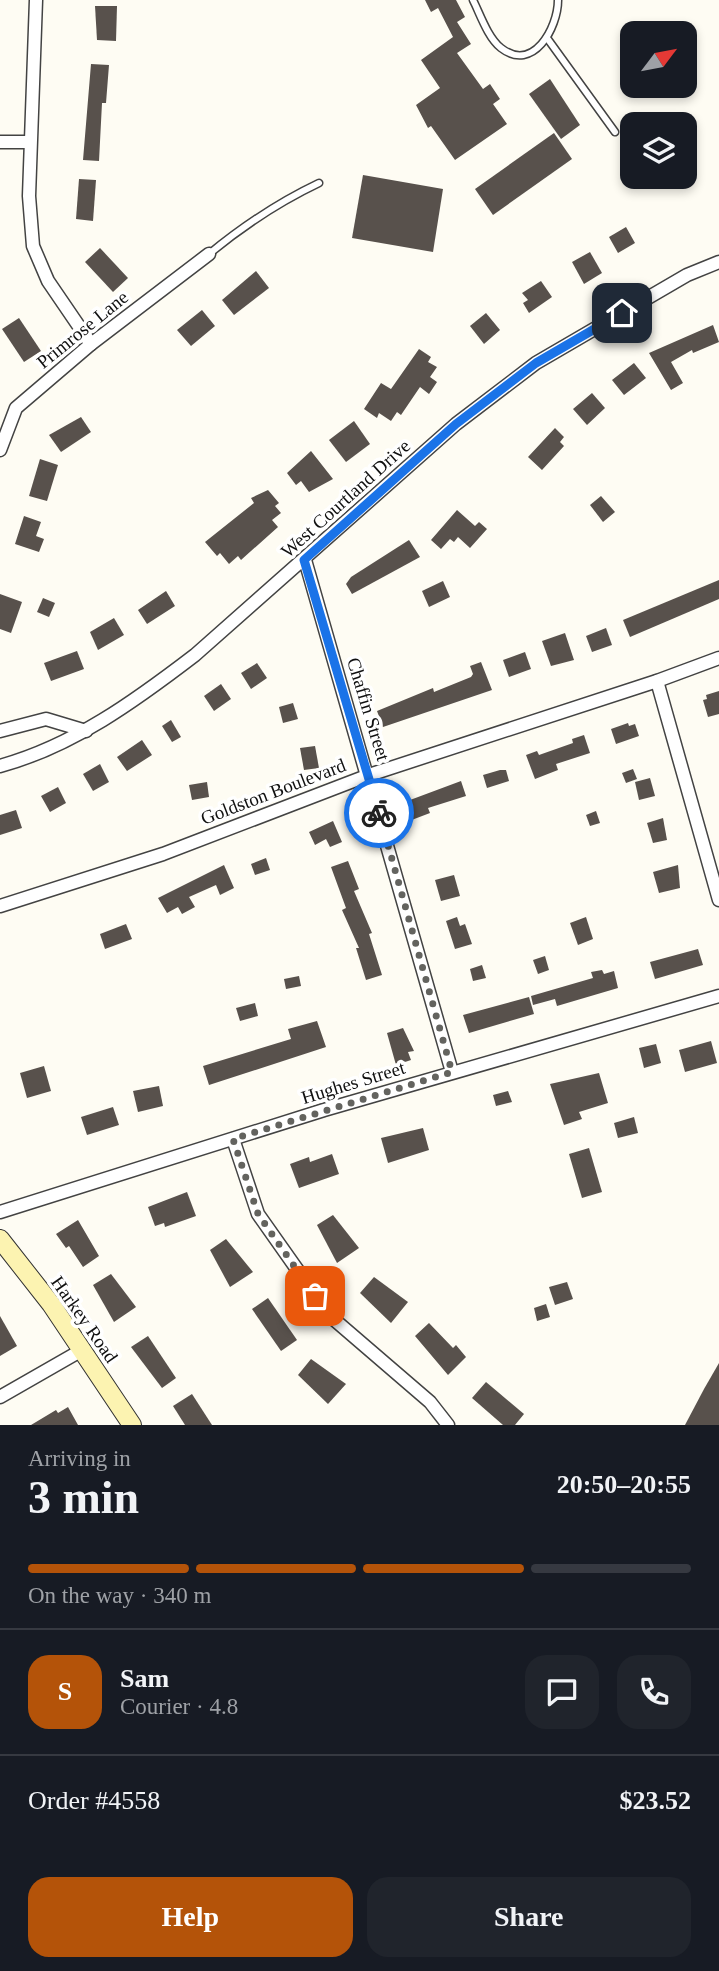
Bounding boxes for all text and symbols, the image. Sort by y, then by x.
north arrow [620,21,696,98]
map controls [620,21,697,189]
button: layers [620,112,697,189]
pin [592,283,652,343]
street label: Primrose Lane [32,286,132,373]
icon: home [603,294,641,332]
street label: West Courtland Drive [277,435,414,562]
street label: Chaffin Street [343,655,394,764]
street label: Goldston Boulevard [198,754,349,829]
courier [344,778,414,848]
icon: bike [360,794,398,832]
street label: Hughes Street [299,1057,408,1108]
pin [285,1266,345,1326]
street label: Harkey Road [47,1272,122,1367]
icon: bag [296,1277,334,1315]
text: Arriving in [28,1446,131,1471]
text: 20:50–20:55 [557,1470,691,1499]
text: 3 min [28,1472,139,1523]
text: On the way · 340 m [28,1583,211,1608]
button: chat [525,1655,599,1729]
button: phone [617,1655,691,1729]
text: Sam [120,1664,169,1693]
text: S [58,1677,72,1706]
text: Courier · 4.8 [120,1694,238,1719]
text: Order #4558 [28,1786,160,1815]
text: $23.52 [620,1786,691,1815]
button: Help [28,1877,353,1957]
button: Share [367,1877,691,1957]

